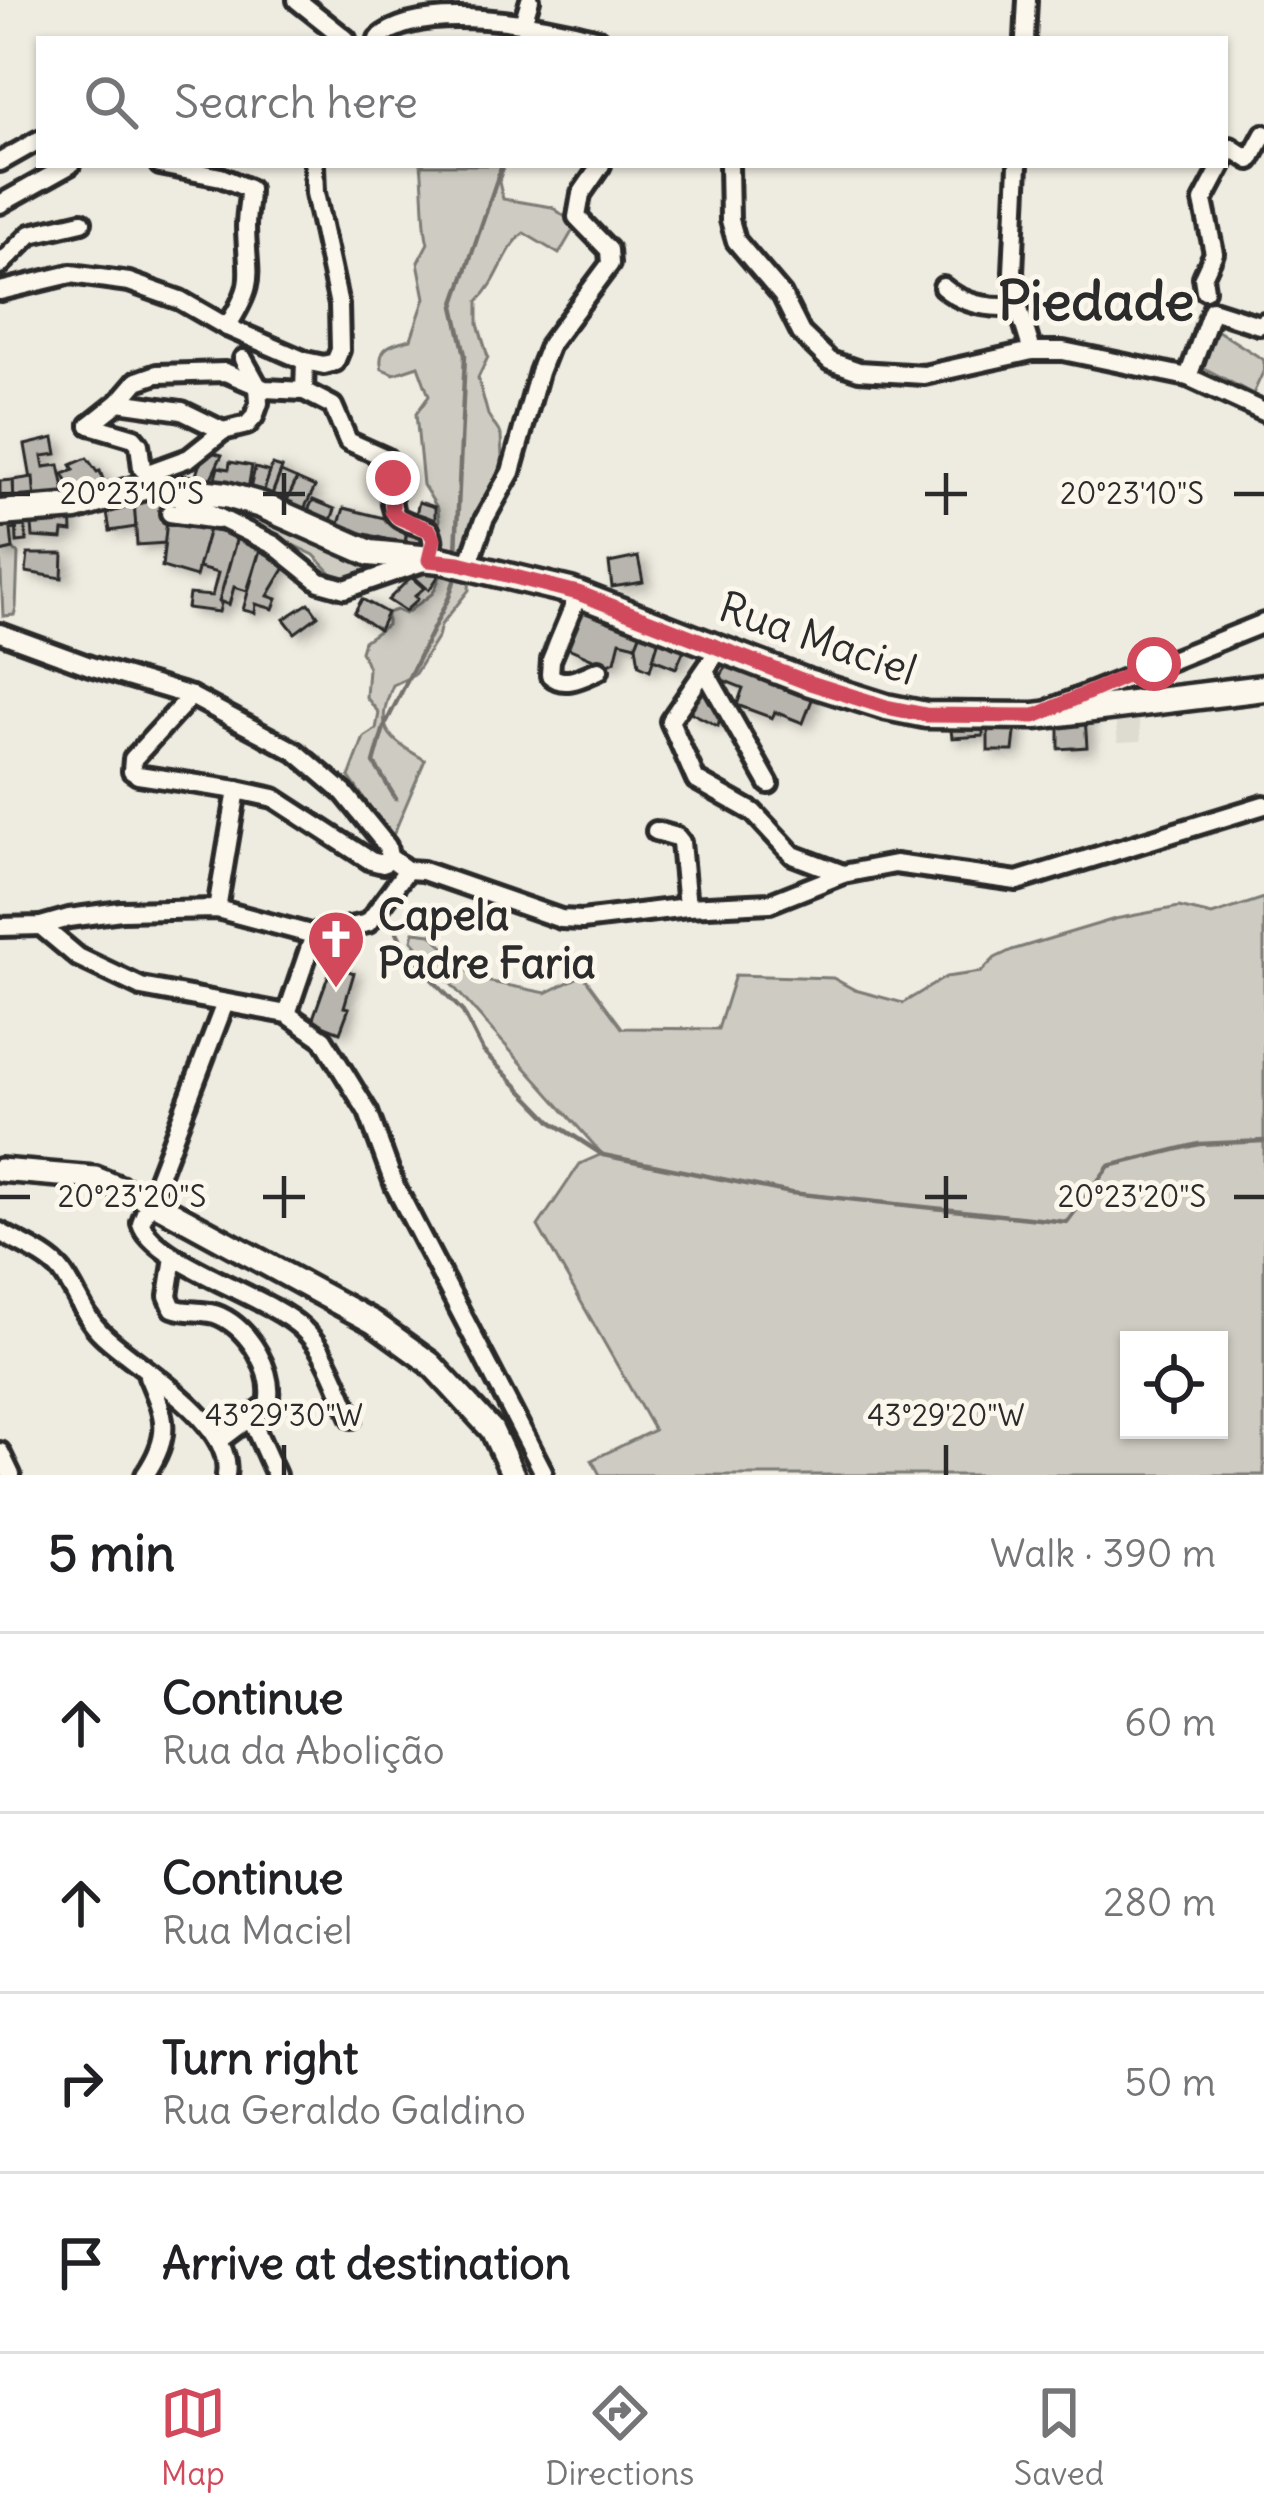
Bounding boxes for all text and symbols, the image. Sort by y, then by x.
search box [36,36,1228,168]
icon: search [78,69,144,135]
text: Search here [174,74,418,130]
district label: Piedade [998,267,1194,335]
route end [366,451,420,505]
text: 20°23'10"S [60,474,204,512]
text: 20°23'10"S [1060,474,1204,512]
street label: Rua Maciel [713,580,923,696]
route start [1127,637,1181,691]
place label: Capela Padre Faria [378,889,596,989]
church icon: Capela Padre Faria [305,908,367,990]
text: 20°23'20"S [58,1177,206,1215]
text: 20°23'20"S [1058,1177,1206,1215]
map controls [1120,1331,1228,1439]
button: locate [1120,1331,1228,1439]
text: 43°29'30"W [205,1396,363,1434]
text: 43°29'20"W [867,1396,1025,1434]
text: 5 min [48,1521,175,1585]
text: Walk · 390 m [990,1529,1216,1578]
text: Continue [162,1670,344,1726]
icon: ahead [48,1690,114,1756]
text: 60 m [1124,1698,1216,1747]
text: Rua da Abolição [162,1726,445,1775]
text: Continue [162,1850,344,1906]
icon: ahead [48,1870,114,1936]
text: 280 m [1103,1878,1216,1927]
text: Rua Maciel [162,1906,353,1955]
text: Turn right [162,2030,358,2086]
icon: right [48,2050,114,2116]
text: 50 m [1124,2058,1216,2107]
text: Rua Geraldo Galdino [162,2086,526,2135]
icon: arrive [48,2230,114,2296]
text: Arrive at destination [162,2235,571,2291]
tab: Map [160,2380,226,2494]
tab: Directions [545,2380,694,2494]
tab: Saved [1014,2380,1104,2494]

